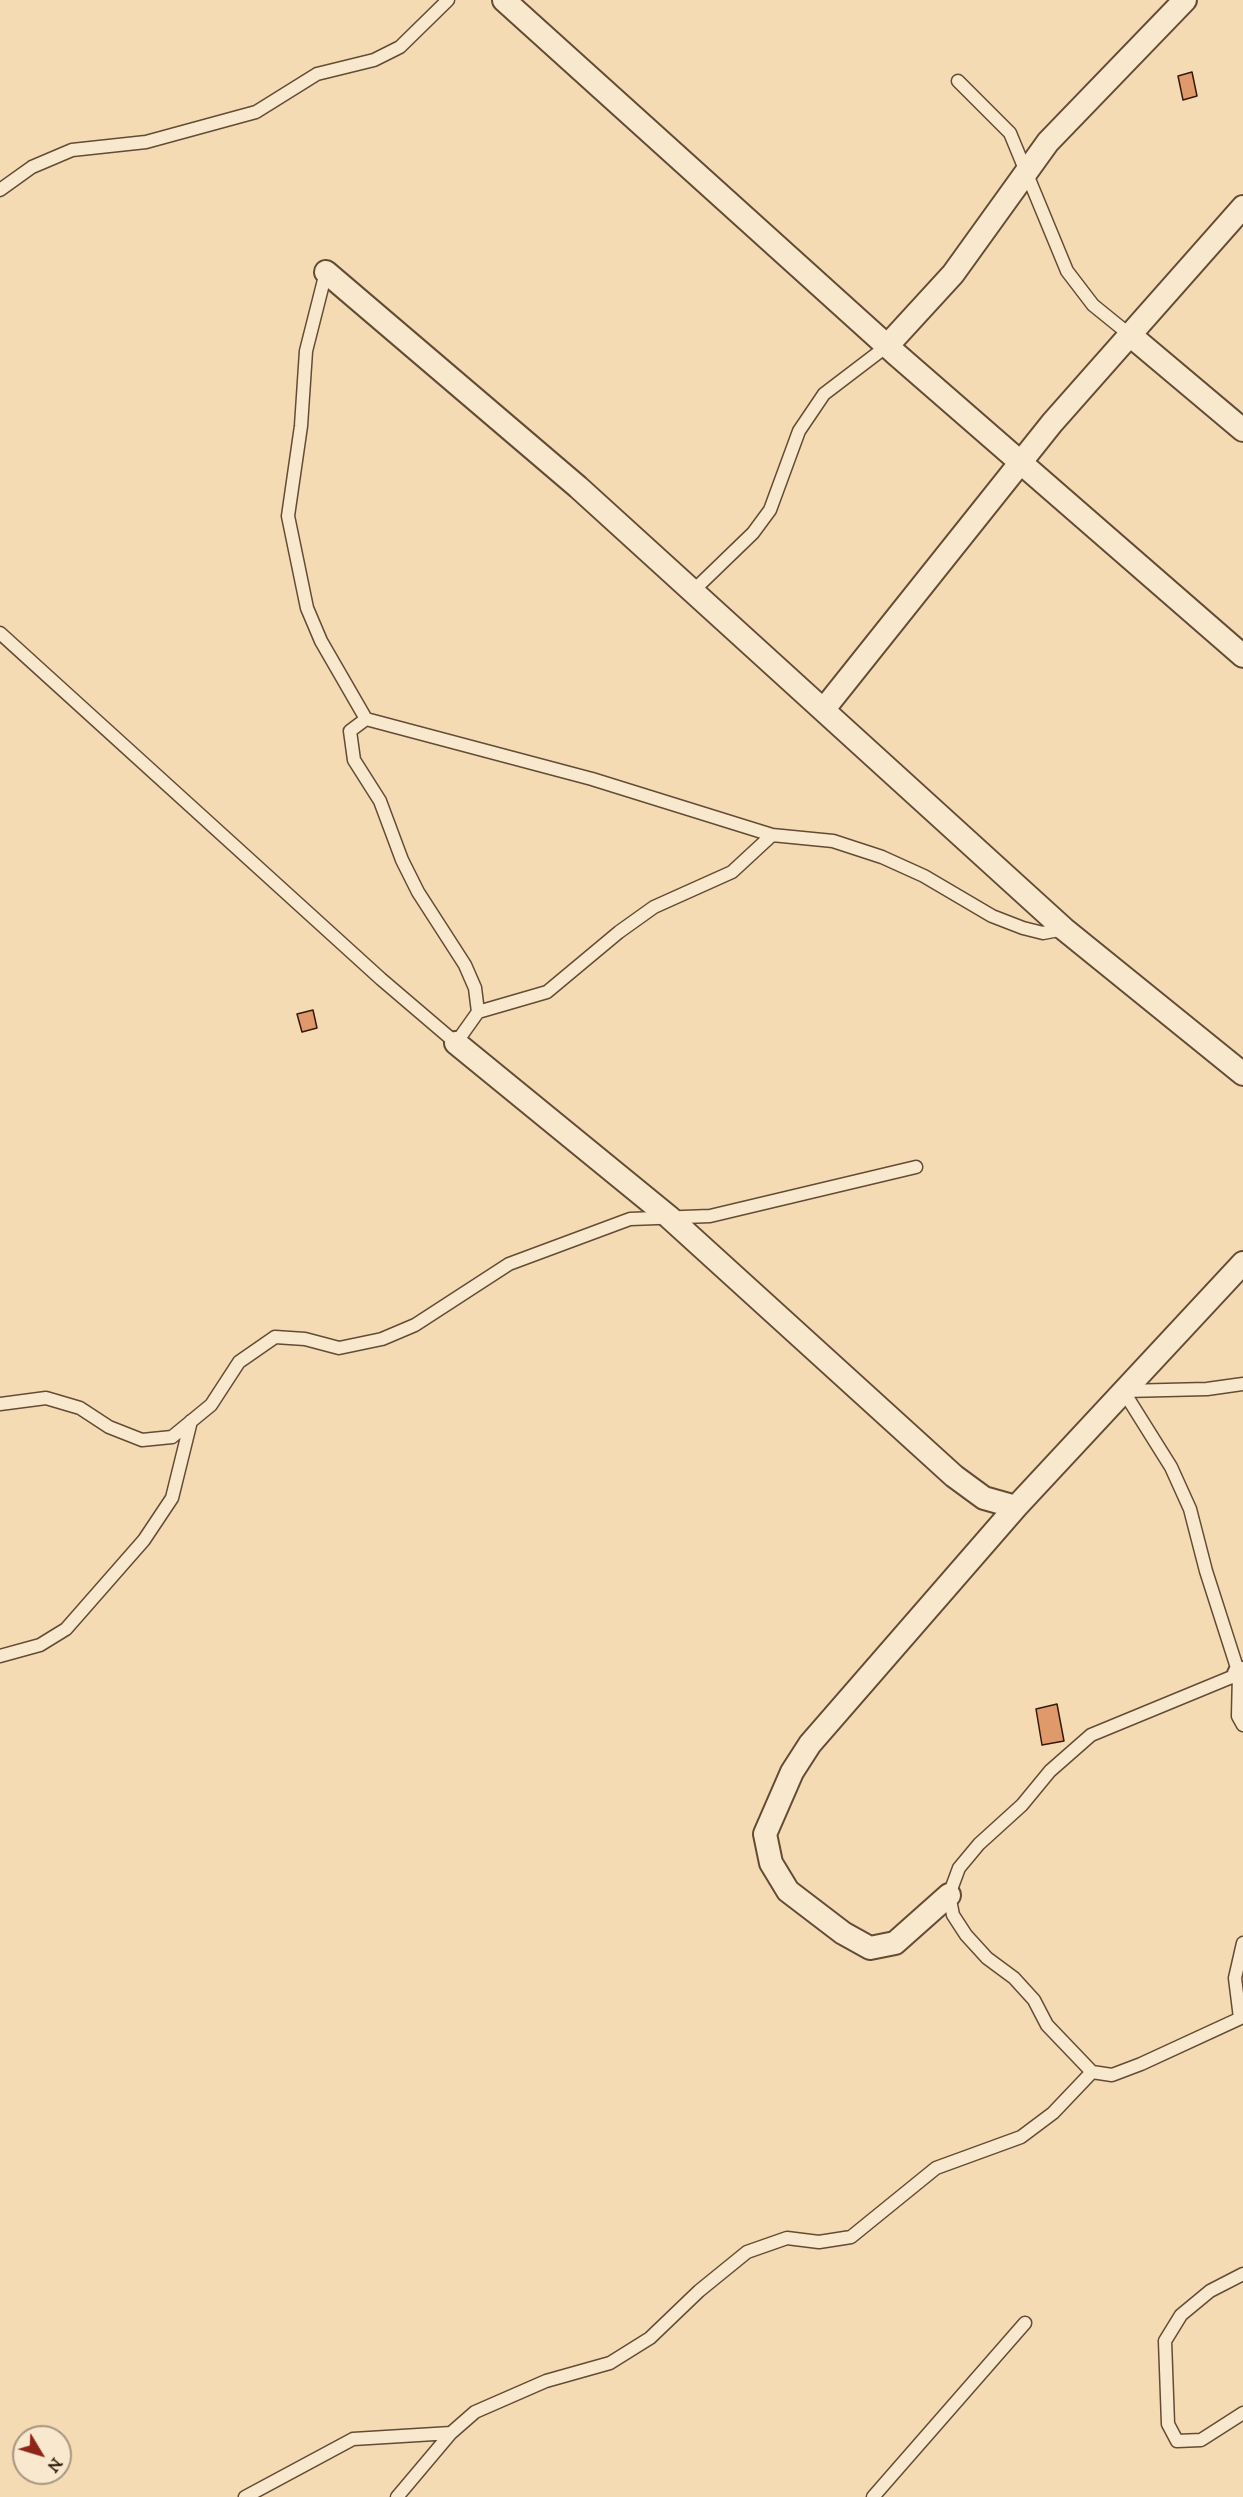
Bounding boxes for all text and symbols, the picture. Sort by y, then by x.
north arrow [12,2425,72,2485]
text: N [43,2454,67,2476]

